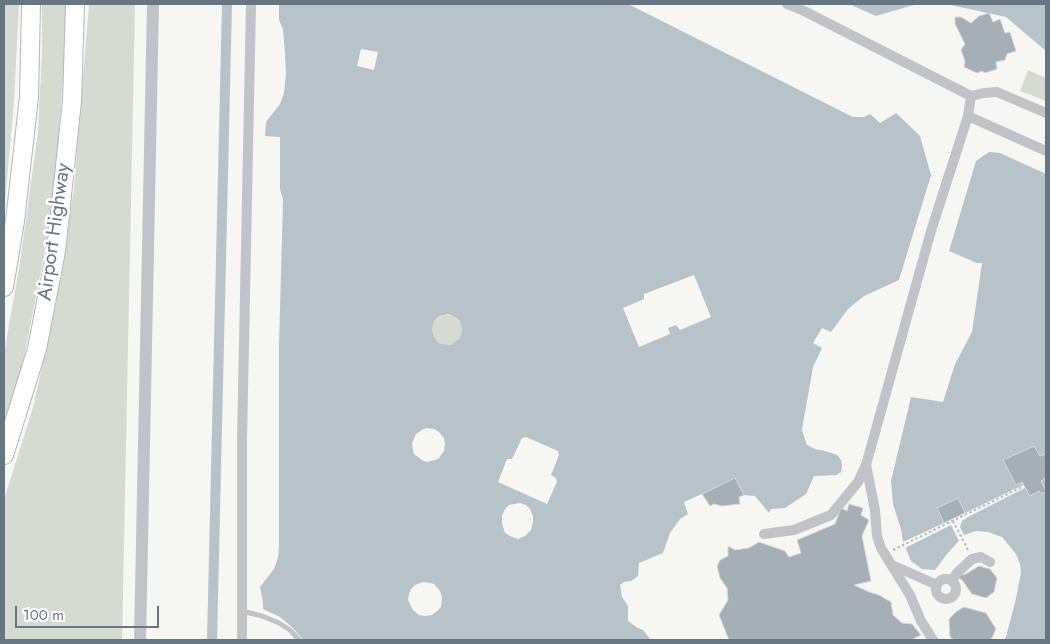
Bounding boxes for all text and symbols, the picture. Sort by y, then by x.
street label: Airport Highway [33,162,77,302]
scale bar [18,596,161,628]
text: 100 m [23,604,64,626]

